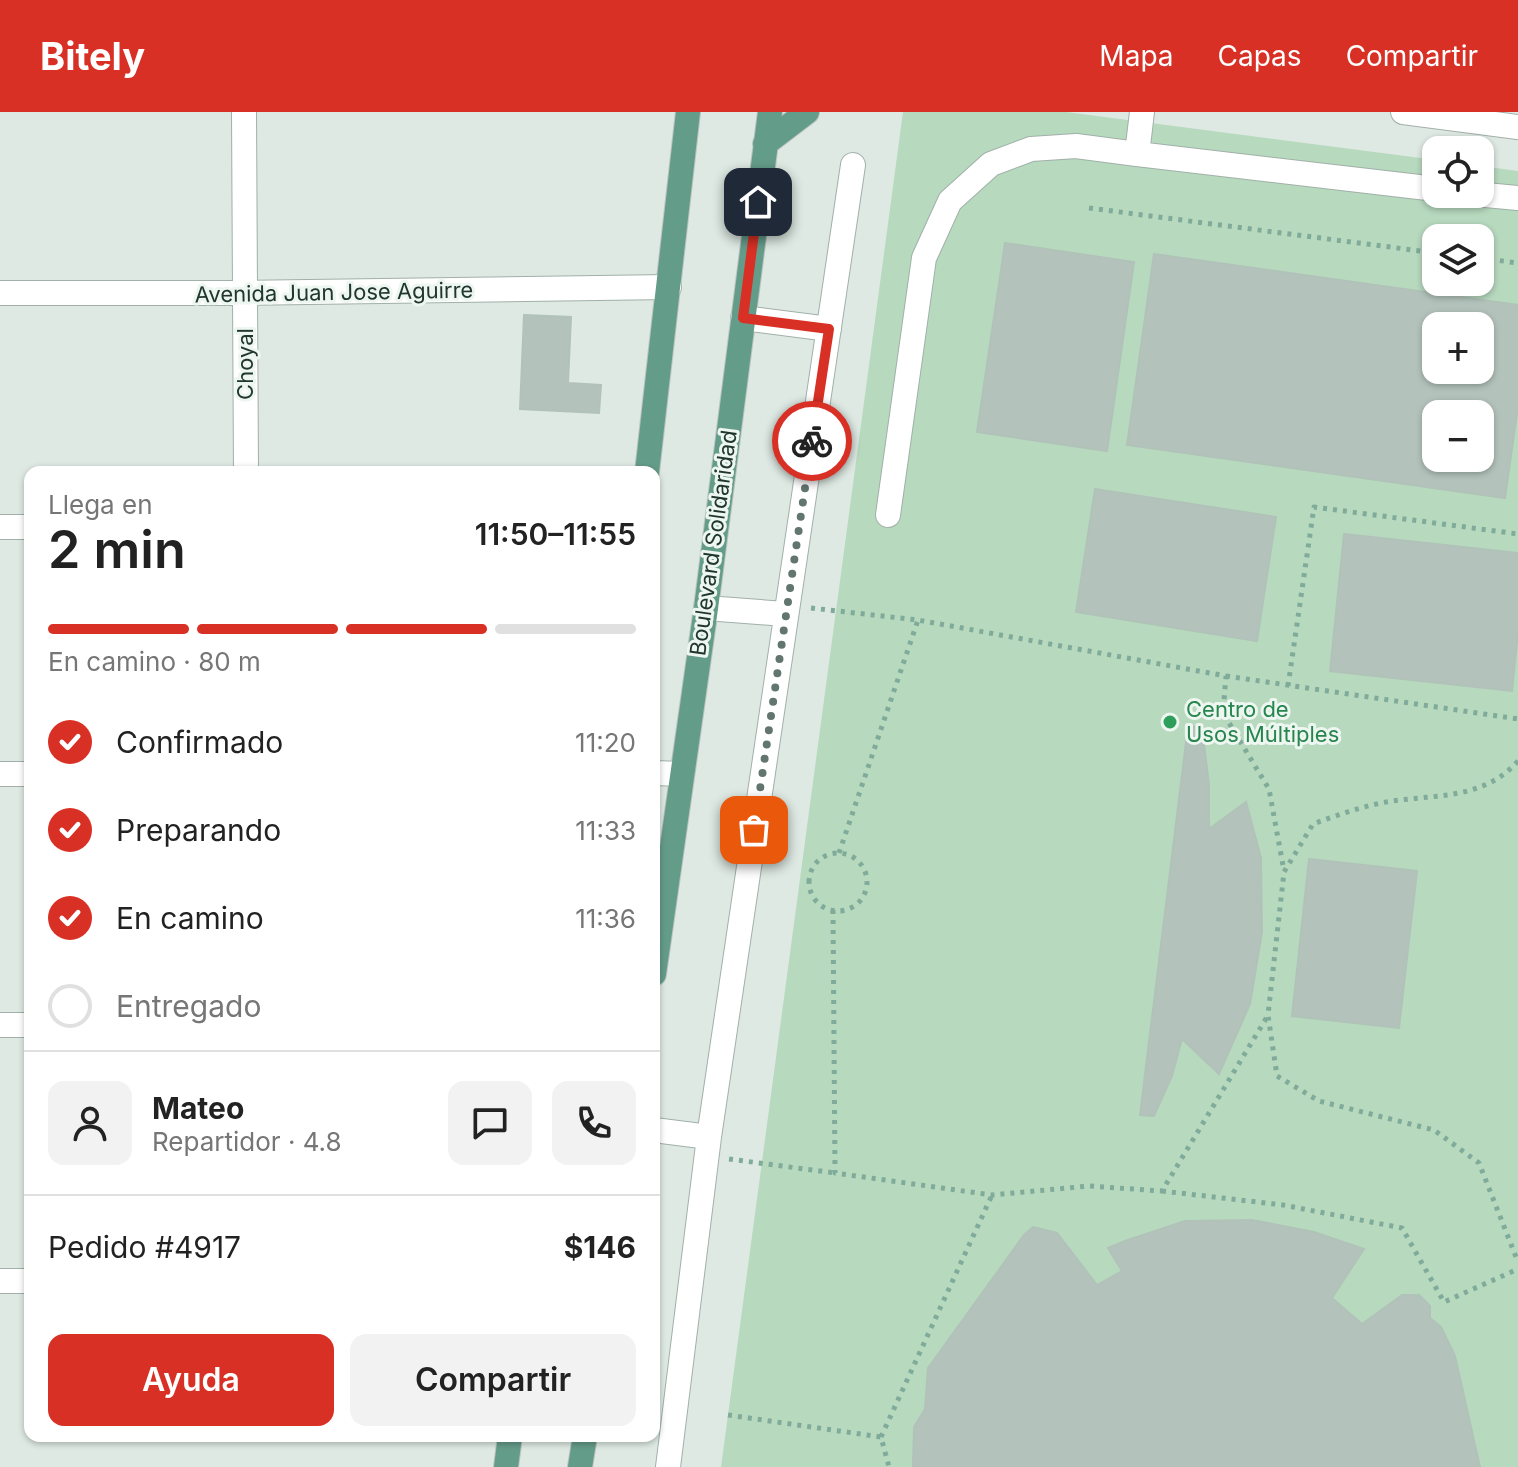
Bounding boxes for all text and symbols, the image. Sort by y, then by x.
text: Bitely [40,33,145,79]
text: Mapa [1099,39,1174,73]
text: Capas [1218,39,1302,73]
text: Compartir [1346,39,1478,73]
map controls [1422,136,1494,472]
button: locate [1422,136,1494,208]
pin [724,168,792,236]
icon: home [736,180,780,224]
button: layers [1422,224,1494,296]
street label: Avenida Juan Jose Aguirre [194,277,474,307]
button: + [1422,312,1494,384]
street label: Choyal [232,328,258,400]
button: − [1422,400,1494,472]
courier [772,401,852,481]
icon: bike [790,419,834,463]
street label: Boulevard Solidaridad [684,429,742,657]
text: Llega en [48,489,153,520]
text: 11:50–11:55 [475,516,636,552]
text: 2 min [48,518,186,581]
text: En camino · 80 m [48,646,261,677]
place label: Centro de Usos Múltiples [1186,696,1339,747]
marker: Centro de Usos Múltiples [1161,713,1179,731]
icon: check [48,720,92,764]
text: Confirmado [116,724,283,760]
text: 11:20 [575,727,636,758]
pin [720,796,788,864]
icon: check [48,808,92,852]
icon: bag [732,808,776,852]
text: Preparando [116,812,281,848]
text: 11:33 [575,815,636,846]
icon: check [48,896,92,940]
text: En camino [116,900,264,936]
text: 11:36 [575,903,636,934]
text: Entregado [116,988,261,1024]
button: person [48,1081,132,1165]
button: chat [448,1081,532,1165]
button: phone [552,1081,636,1165]
text: Mateo [152,1090,244,1126]
text: Repartidor · 4.8 [152,1126,342,1157]
text: Pedido #4917 [48,1229,241,1265]
text: $146 [564,1229,636,1265]
button: Ayuda [48,1334,334,1426]
button: Compartir [350,1334,636,1426]

